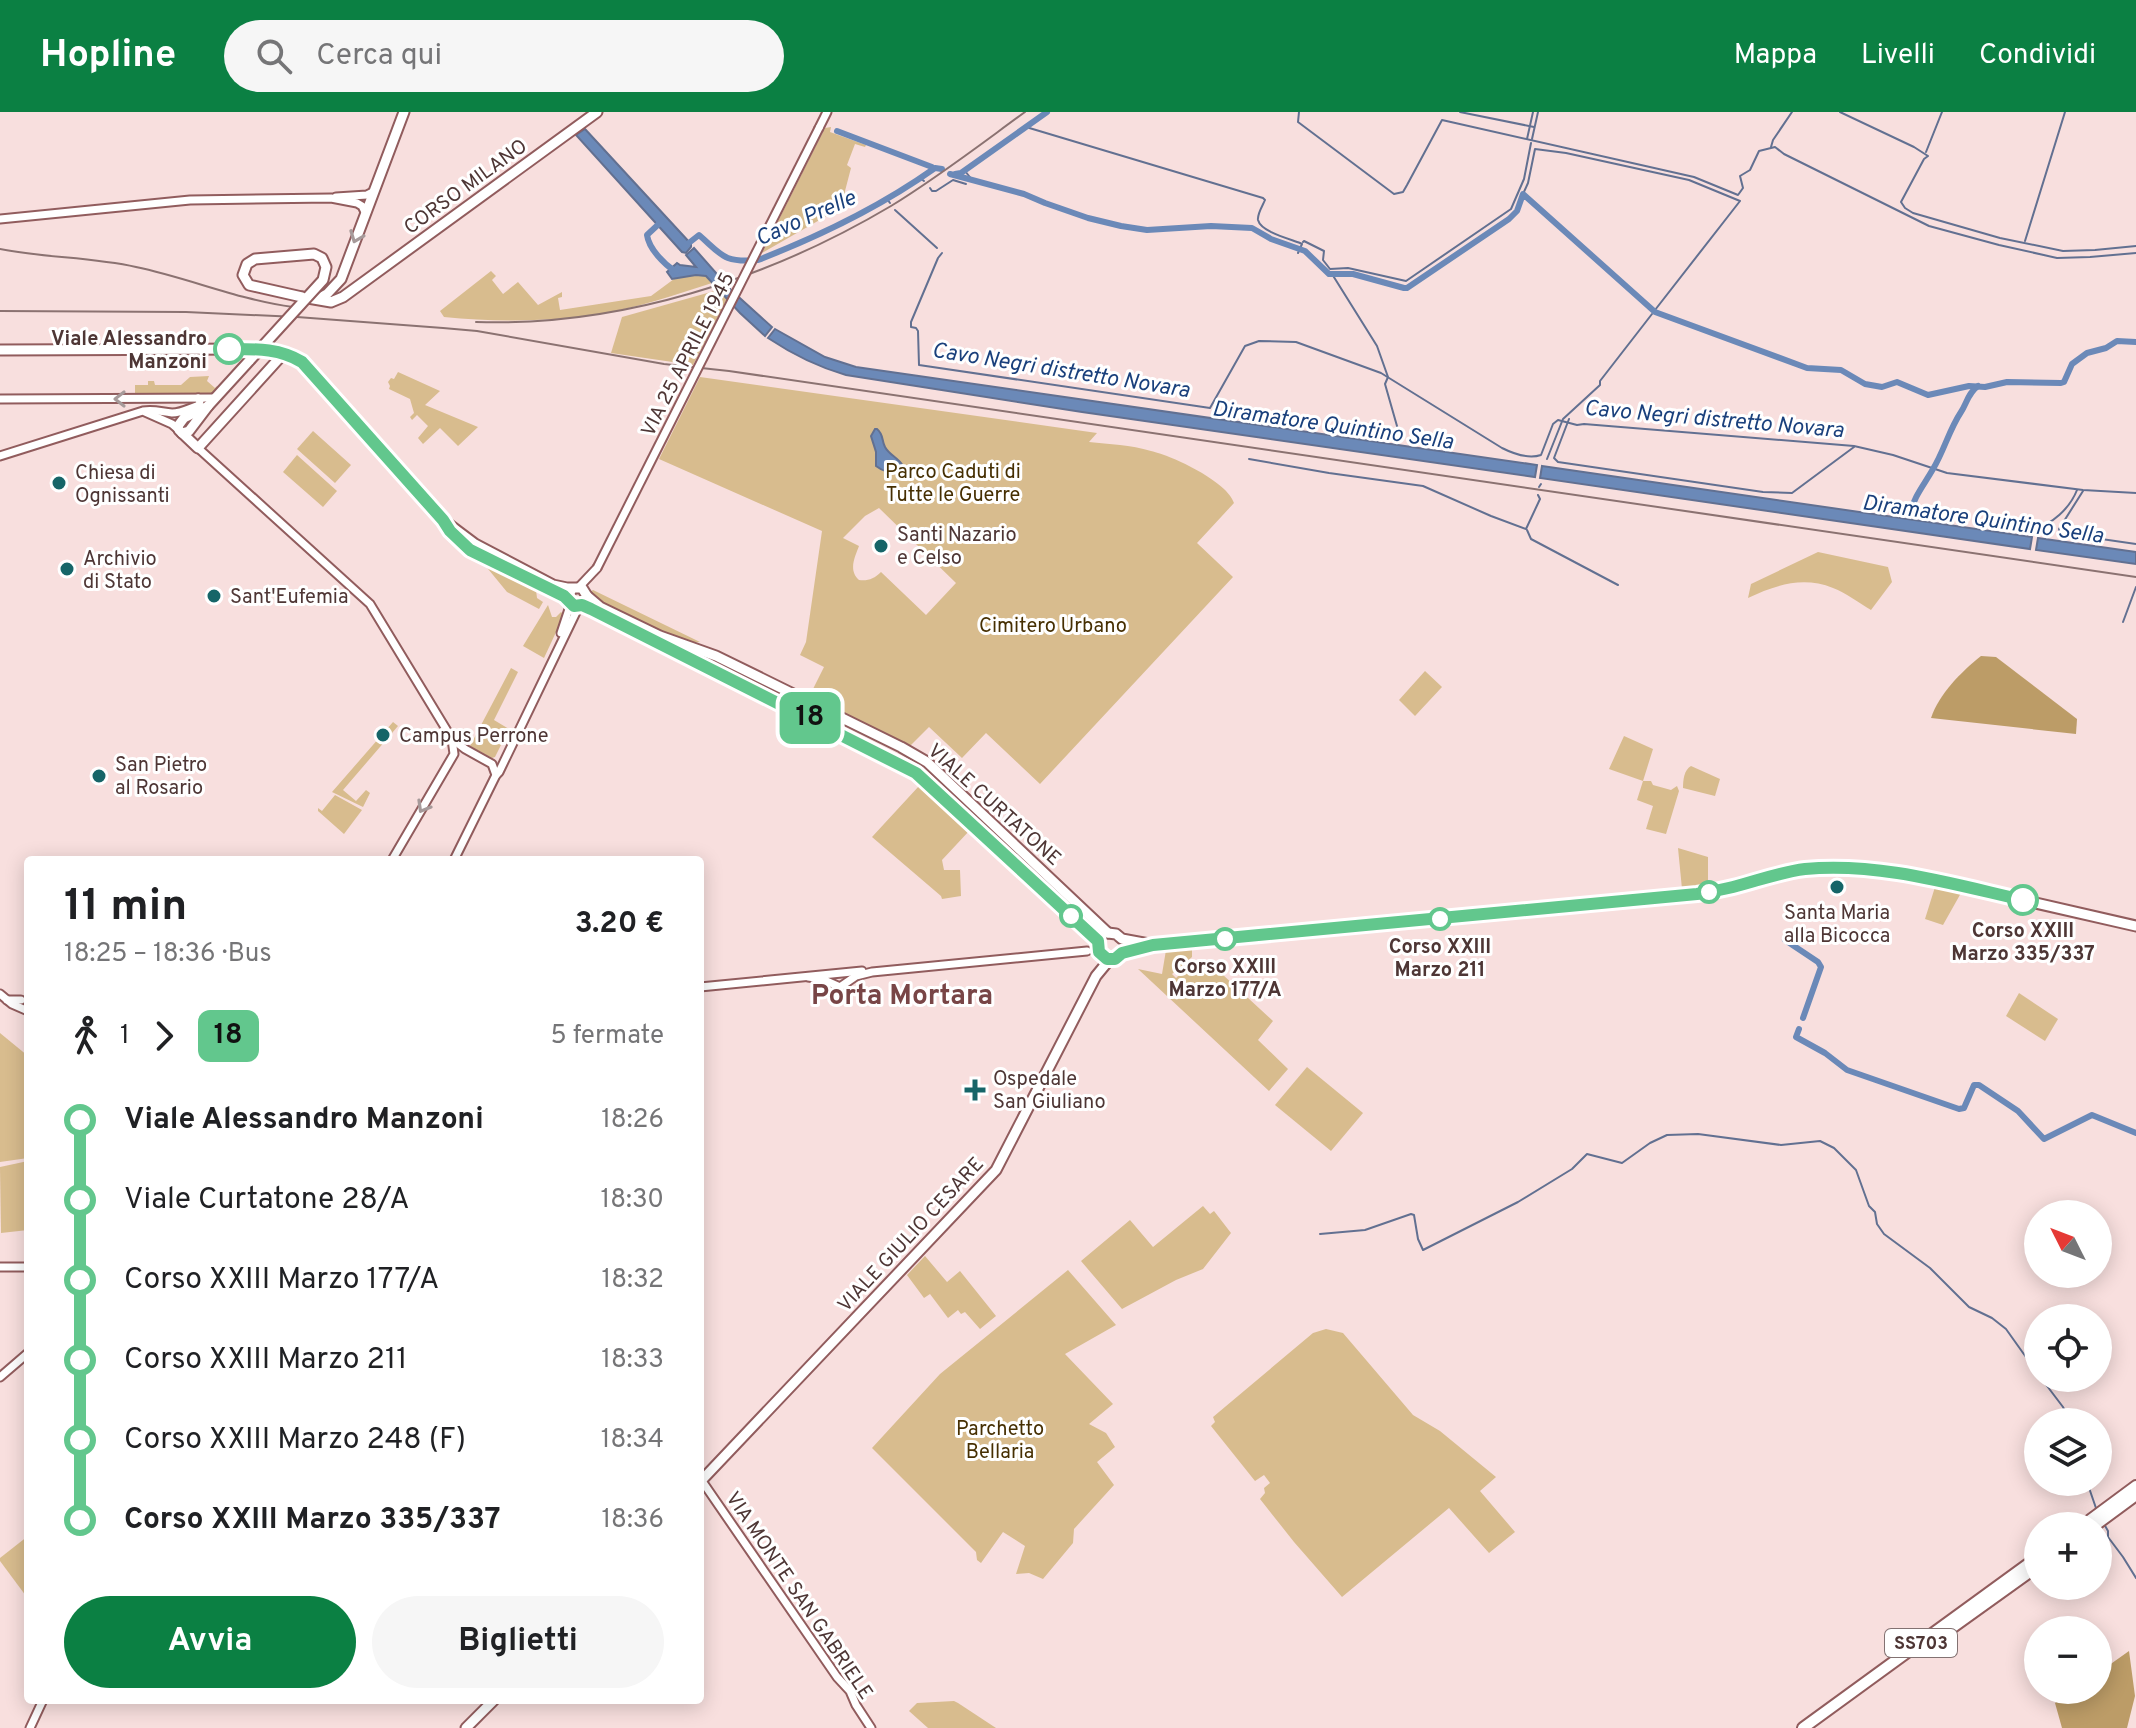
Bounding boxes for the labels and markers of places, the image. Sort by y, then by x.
place label: Viale Alessandro Manzoni [51,327,207,376]
marker: Viale Alessandro Manzoni [214,334,244,364]
place label: Chiesa di Ognissanti [75,461,170,510]
marker: Chiesa di Ognissanti [50,474,68,492]
place label: Santi Nazario e Celso [897,523,1017,572]
marker: Santi Nazario e Celso [872,537,890,555]
place label: Archivio di Stato [83,547,157,596]
marker: Archivio di Stato [58,560,76,578]
place label: Sant'Eufemia [230,585,348,611]
marker: Sant'Eufemia [205,587,223,605]
place label: Campus Perrone [399,724,549,750]
marker: Campus Perrone [374,726,392,744]
place label: San Pietro al Rosario [115,753,207,802]
marker: San Pietro al Rosario [90,767,108,785]
marker: Santa Maria alla Bicocca [1828,878,1846,896]
unlabelled marker [1698,881,1720,903]
marker: Corso XXIII Marzo 335/337 [2008,885,2038,915]
place label: Santa Maria alla Bicocca [1784,901,1890,950]
unlabelled marker [1060,905,1082,927]
marker: Corso XXIII Marzo 211 [1429,908,1451,930]
place label: Corso XXIII Marzo 335/337 [1951,919,2095,968]
marker: Corso XXIII Marzo 177/A [1214,928,1236,950]
place label: Corso XXIII Marzo 211 [1389,935,1491,984]
place label: Corso XXIII Marzo 177/A [1169,955,1282,1004]
place label: Ospedale San Giuliano [993,1067,1106,1116]
marker: Ospedale San Giuliano [964,1079,986,1101]

